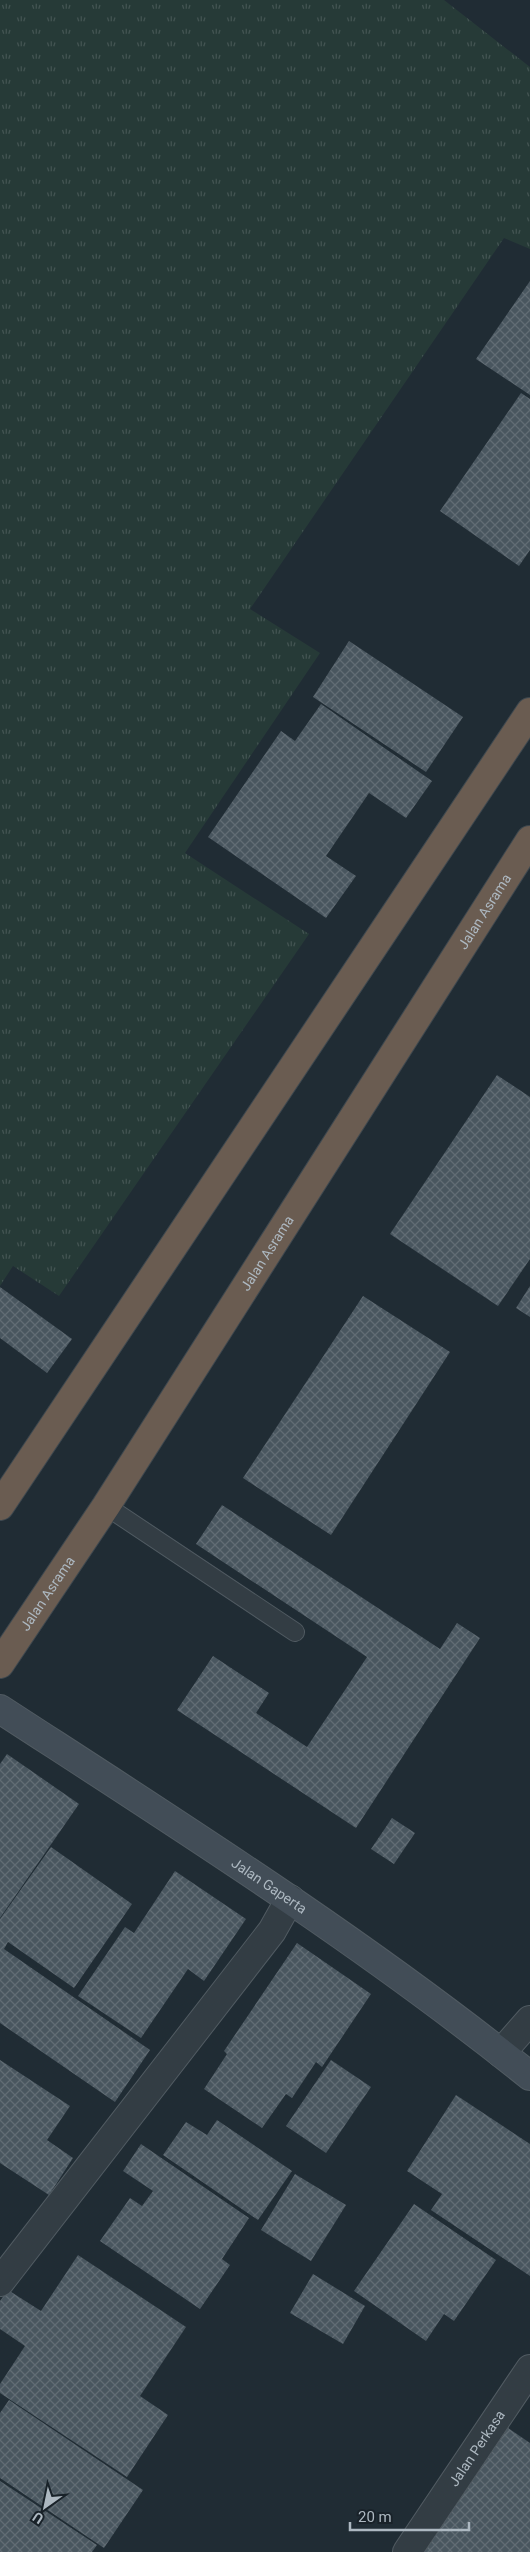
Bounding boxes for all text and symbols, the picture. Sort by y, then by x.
street label: Jalan Asrama [455,871,514,952]
street label: Jalan Asrama [237,1213,297,1294]
street label: Jalan Asrama [17,1553,78,1634]
street label: Jalan Gaperta [229,1855,310,1917]
street label: Jalan Perkasa [446,2407,508,2489]
north arrow [20,2482,70,2532]
scale bar [350,2500,469,2532]
text: 20 m [358,2508,392,2526]
text: U [30,2509,46,2527]

